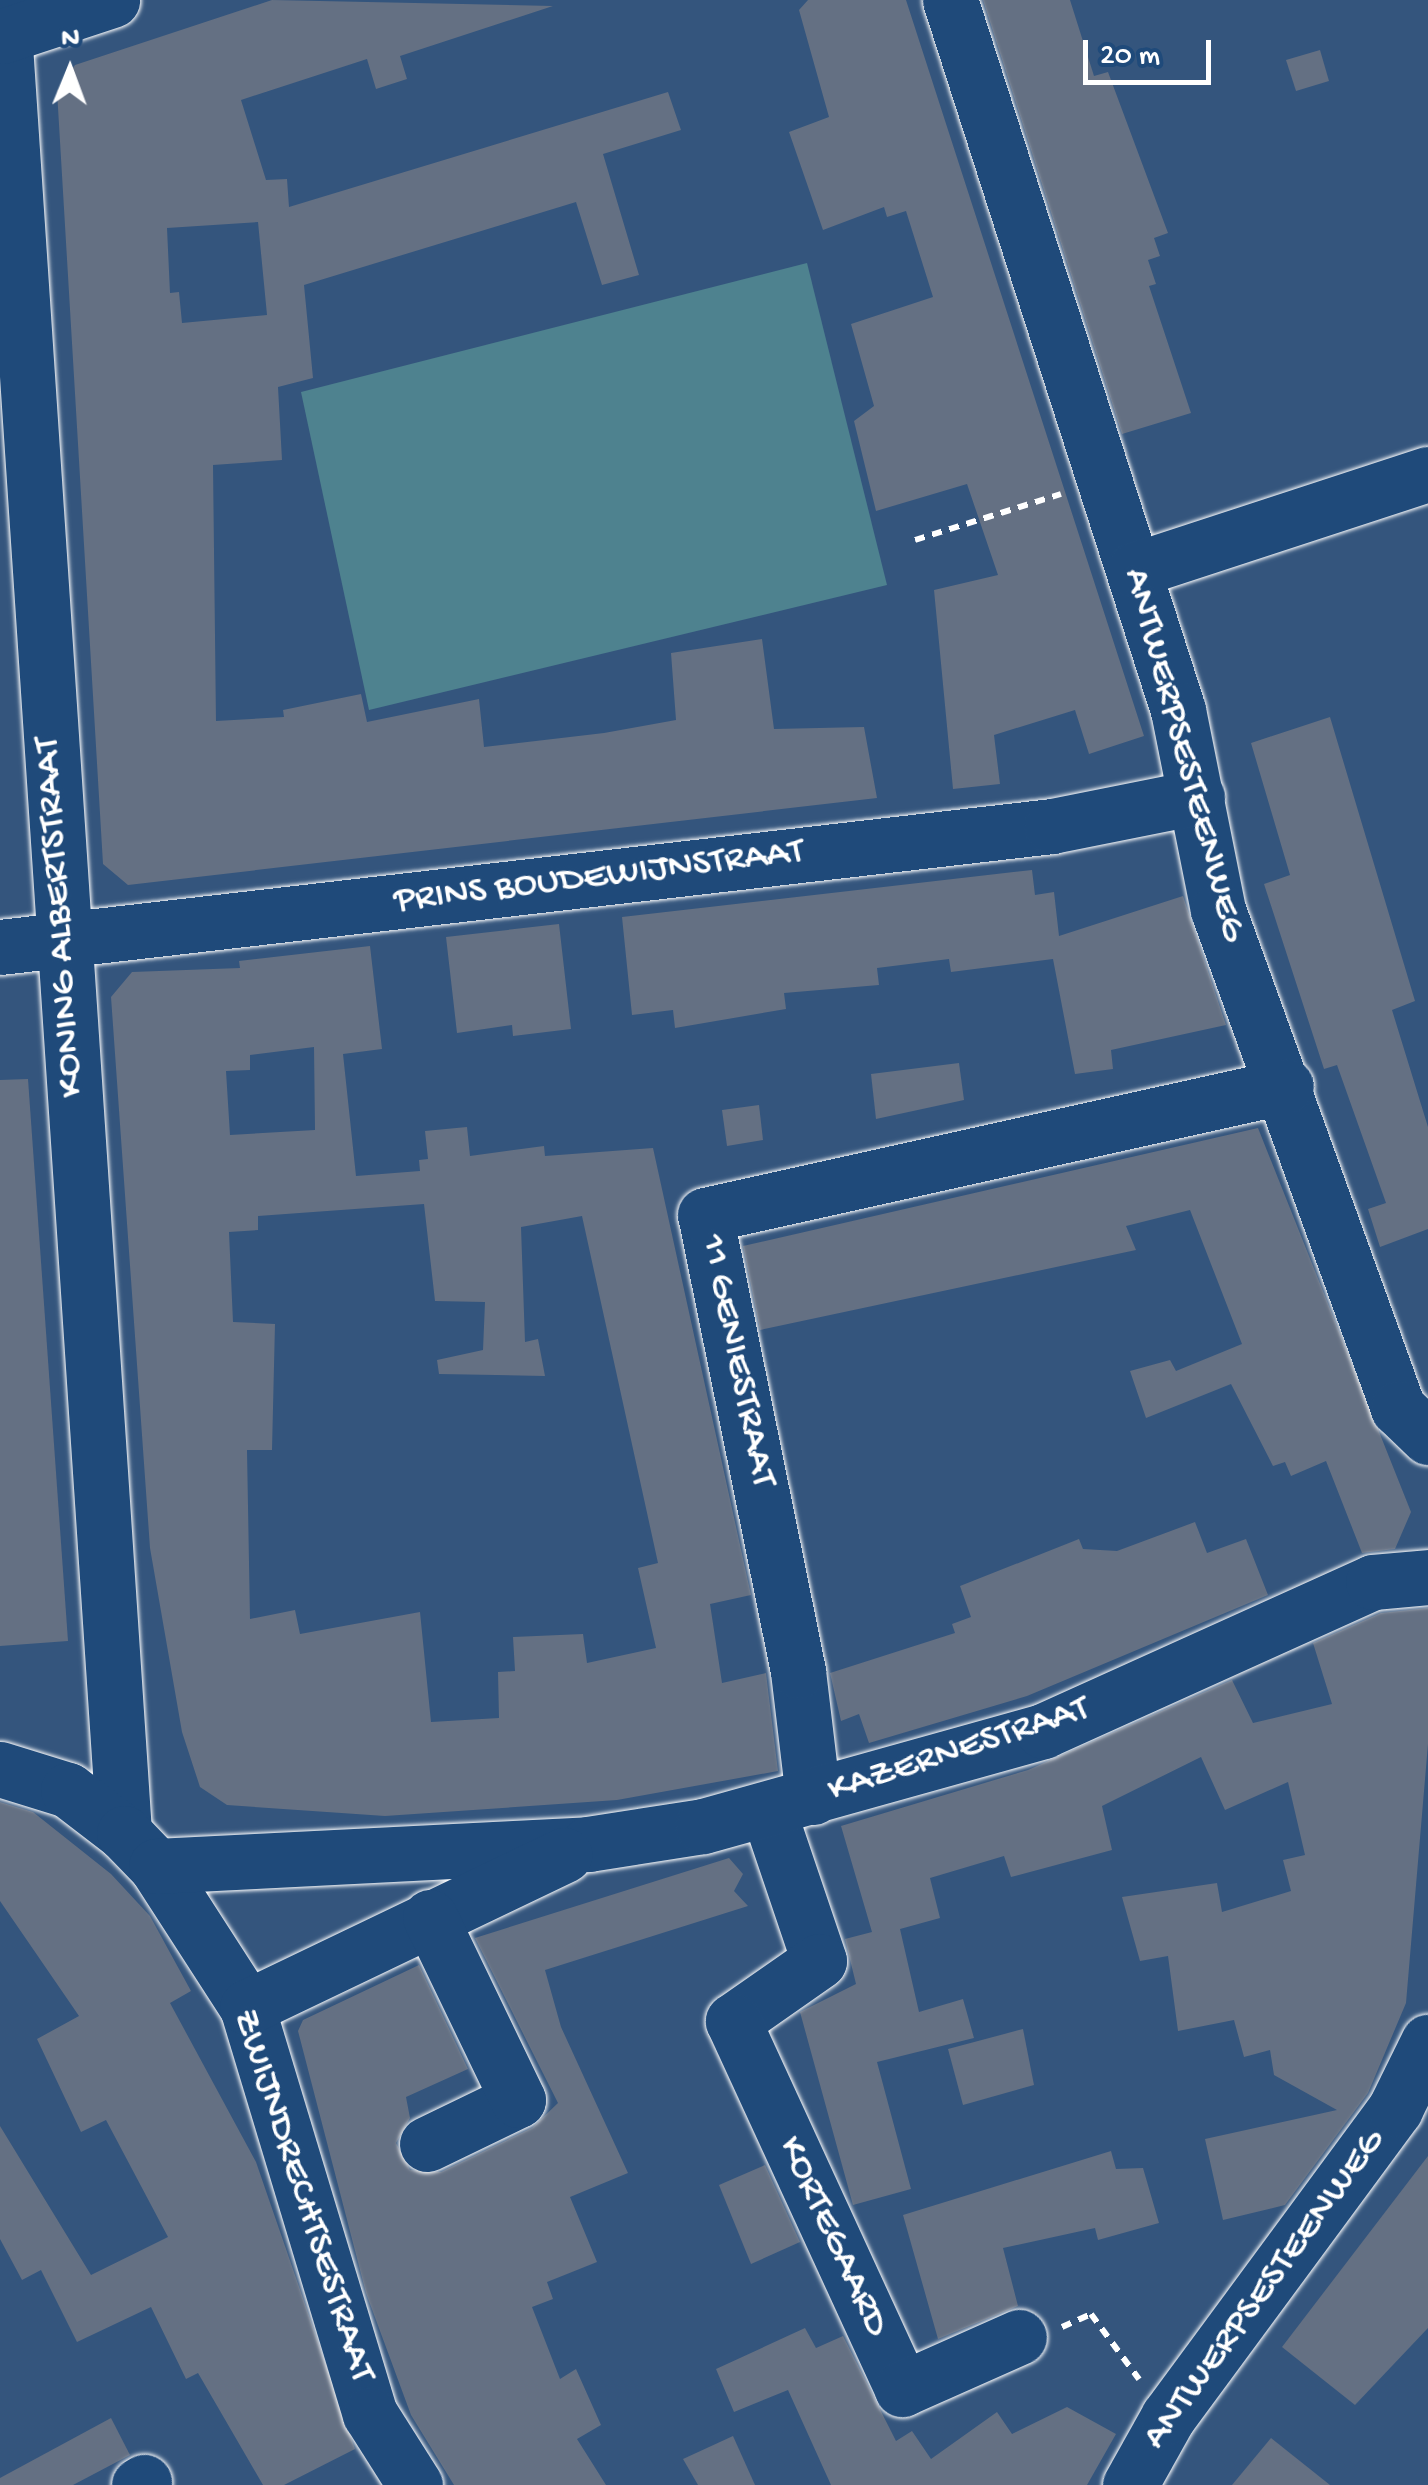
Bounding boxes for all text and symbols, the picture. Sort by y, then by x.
north arrow [20,20,120,120]
scale bar [1088,20,1216,82]
text: N [61,23,80,56]
text: 20 m [1100,40,1160,75]
street label: ANTWERPSESTEENWEG [1111,563,1255,947]
street label: KONING ALBERTSTRAAT [26,735,96,1099]
street label: PRINS BOUDEWIJNSTRAAT [392,830,806,926]
street label: 11 GENIESTRAAT [687,1231,785,1491]
street label: KAZERNESTRAAT [823,1687,1095,1815]
street label: ZWIJNDRECHTSESTRAAT [220,2004,384,2388]
street label: ANTWERPSESTEENWEG [1134,2121,1396,2459]
street label: KORTEGAARD [766,2130,898,2344]

